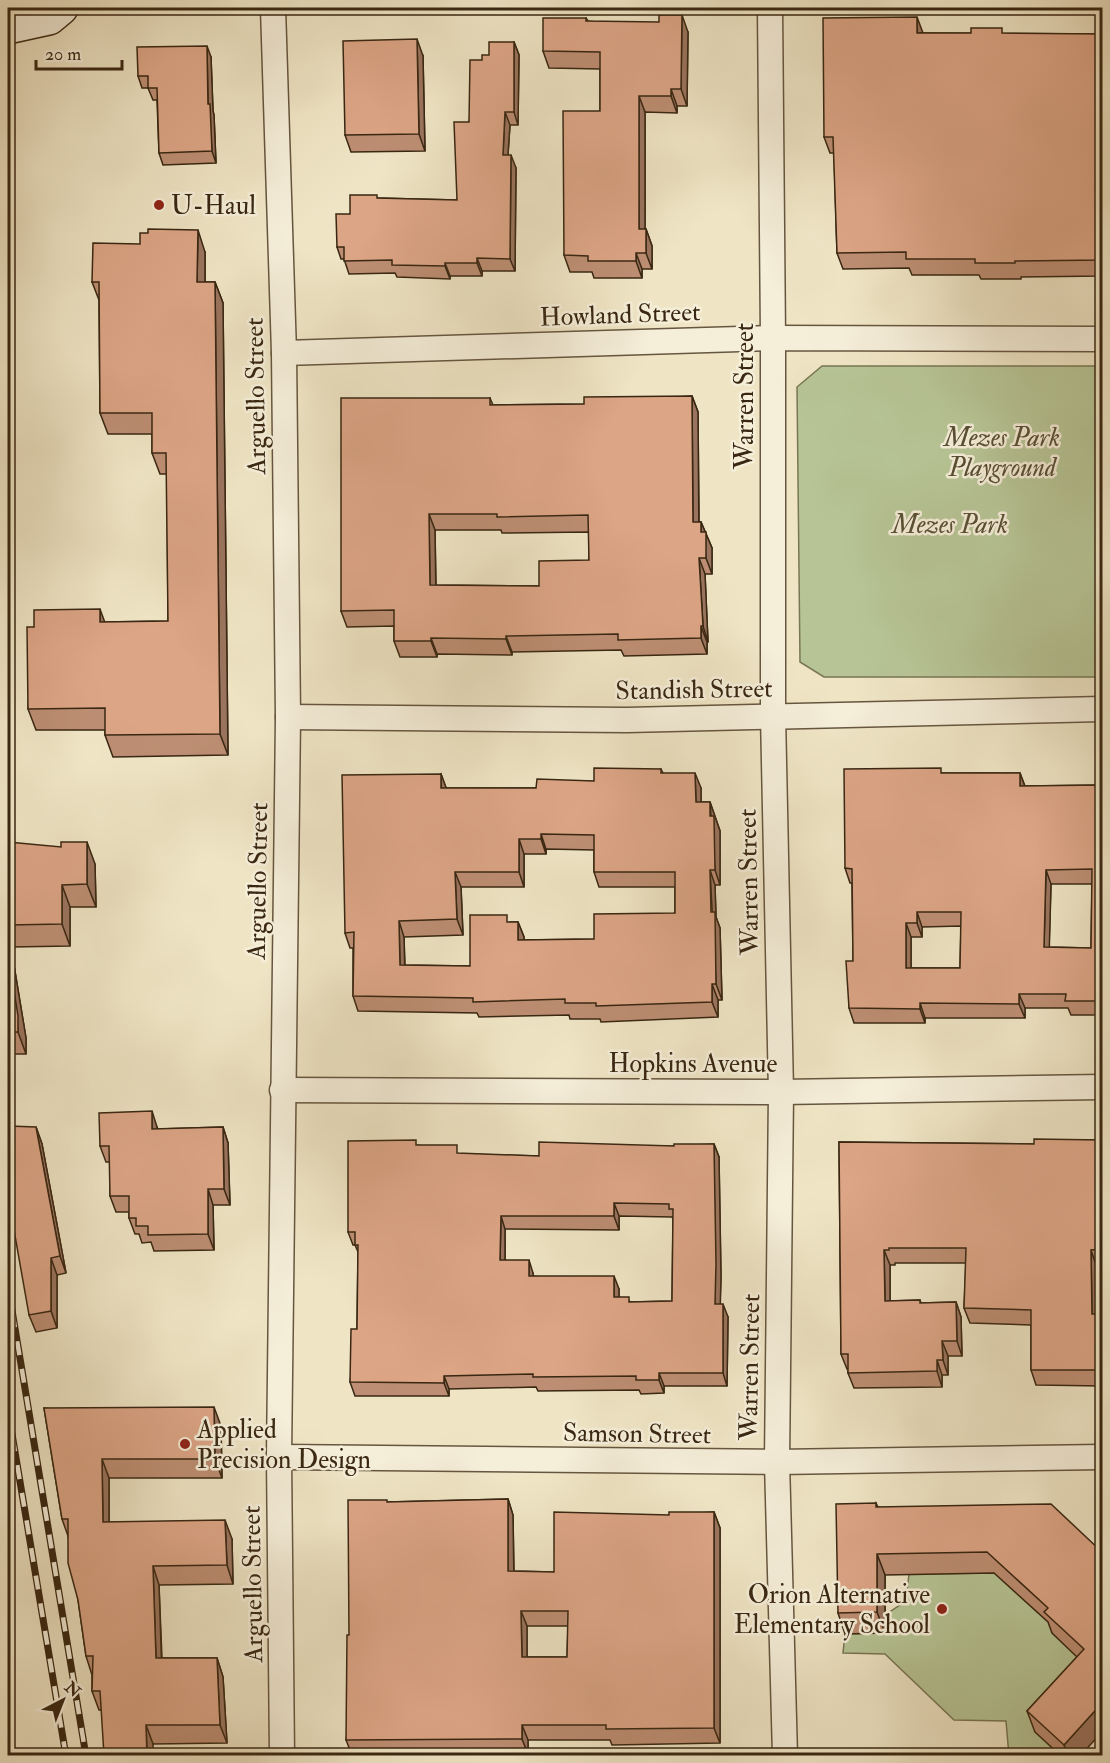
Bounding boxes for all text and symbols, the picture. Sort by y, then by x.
scale bar [36,33,122,71]
text: 20 m [45,43,81,66]
place label: U-Haul [171,190,256,222]
marker: U-Haul [152,198,166,212]
street label: Howland Street [539,296,701,334]
street label: Arguello Street [239,317,273,476]
street label: Warren Street [729,323,761,470]
park label: Mezes Park Playground [942,422,1060,484]
park label: Mezes Park [890,509,1008,541]
street label: Standish Street [615,673,773,707]
street label: Arguello Street [241,802,275,961]
street label: Warren Street [732,808,766,957]
street label: Hopkins Avenue [609,1048,778,1081]
street label: Warren Street [733,1293,767,1442]
place label: Applied Precision Design [196,1414,371,1476]
street label: Samson Street [563,1417,711,1451]
marker: Applied Precision Design [178,1437,192,1451]
street label: Arguello Street [236,1505,270,1664]
place label: Orion Alternative Elementary School [734,1579,930,1641]
marker: Orion Alternative Elementary School [935,1602,949,1616]
north arrow [33,1670,93,1730]
text: N [60,1677,85,1702]

